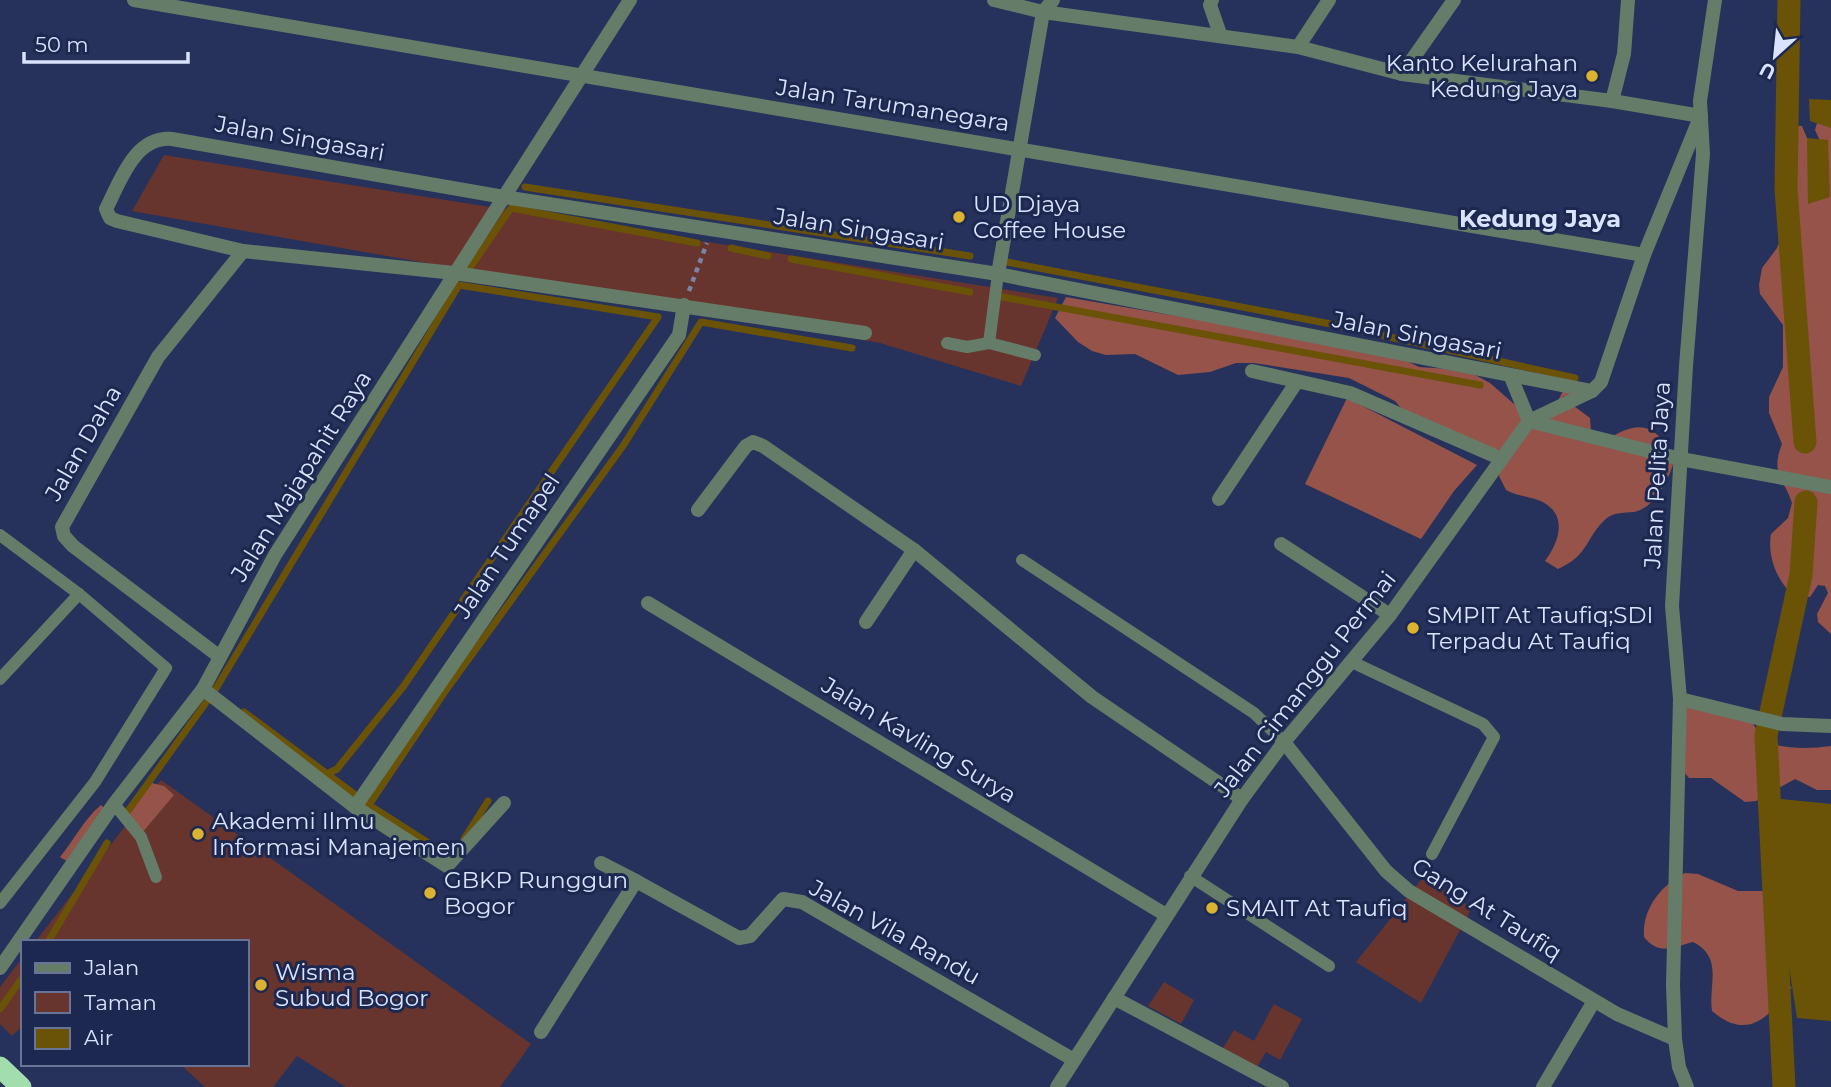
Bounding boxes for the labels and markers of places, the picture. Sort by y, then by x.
place label: Kanto Kelurahan Kedung Jaya [1386,49,1578,103]
marker: Kanto Kelurahan Kedung Jaya [1584,68,1600,84]
place label: UD Djaya Coffee House [973,190,1126,244]
marker: UD Djaya Coffee House [951,209,967,225]
place label: SMPIT At Taufiq;SDI Terpadu At Taufiq [1427,601,1653,655]
marker: SMPIT At Taufiq;SDI Terpadu At Taufiq [1405,620,1421,636]
place label: Akademi Ilmu Informasi Manajemen [212,807,466,861]
marker: Akademi Ilmu Informasi Manajemen [190,826,206,842]
place label: GBKP Runggun Bogor [444,866,628,920]
marker: GBKP Runggun Bogor [422,885,438,901]
place label: SMAIT At Taufiq [1226,894,1408,922]
marker: SMAIT At Taufiq [1204,900,1220,916]
place label: Wisma Subud Bogor [275,958,428,1012]
marker: Wisma Subud Bogor [253,977,269,993]

